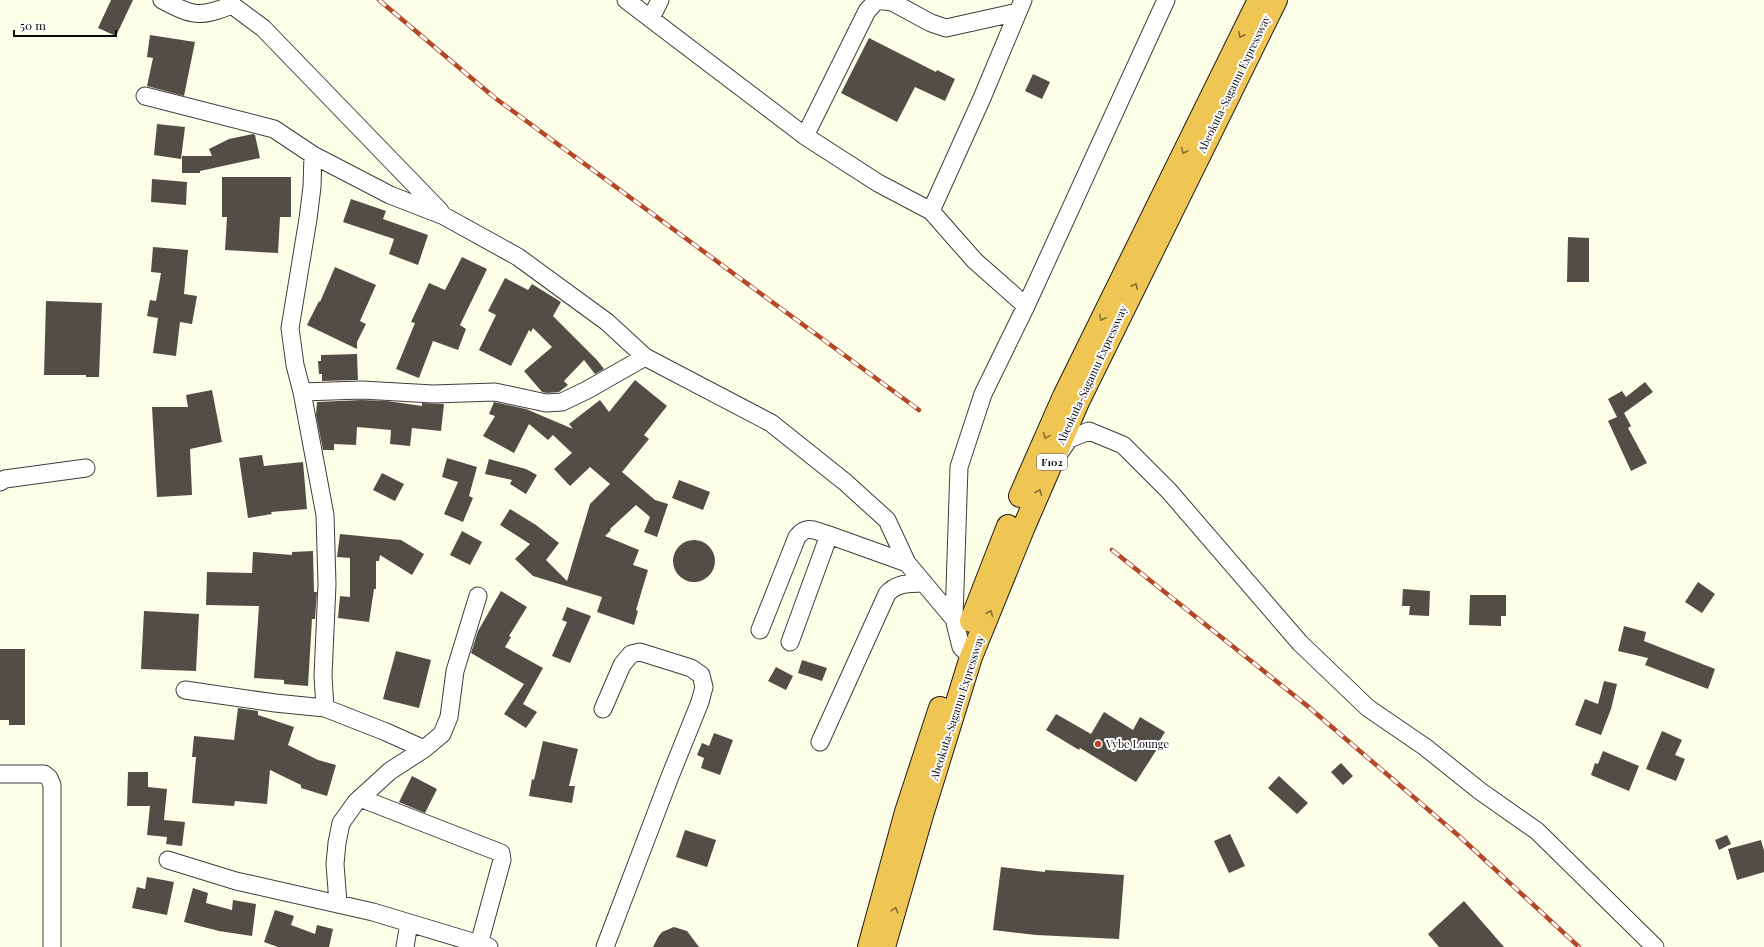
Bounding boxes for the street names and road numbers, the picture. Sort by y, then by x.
street label: Abeokuta-Sagamu Expressway [1193,12,1274,156]
street label: Abeokuta-Sagamu Expressway [1052,303,1131,448]
road number: F102 [1037,454,1067,470]
street label: Abeokuta-Sagamu Expressway [926,633,987,783]

